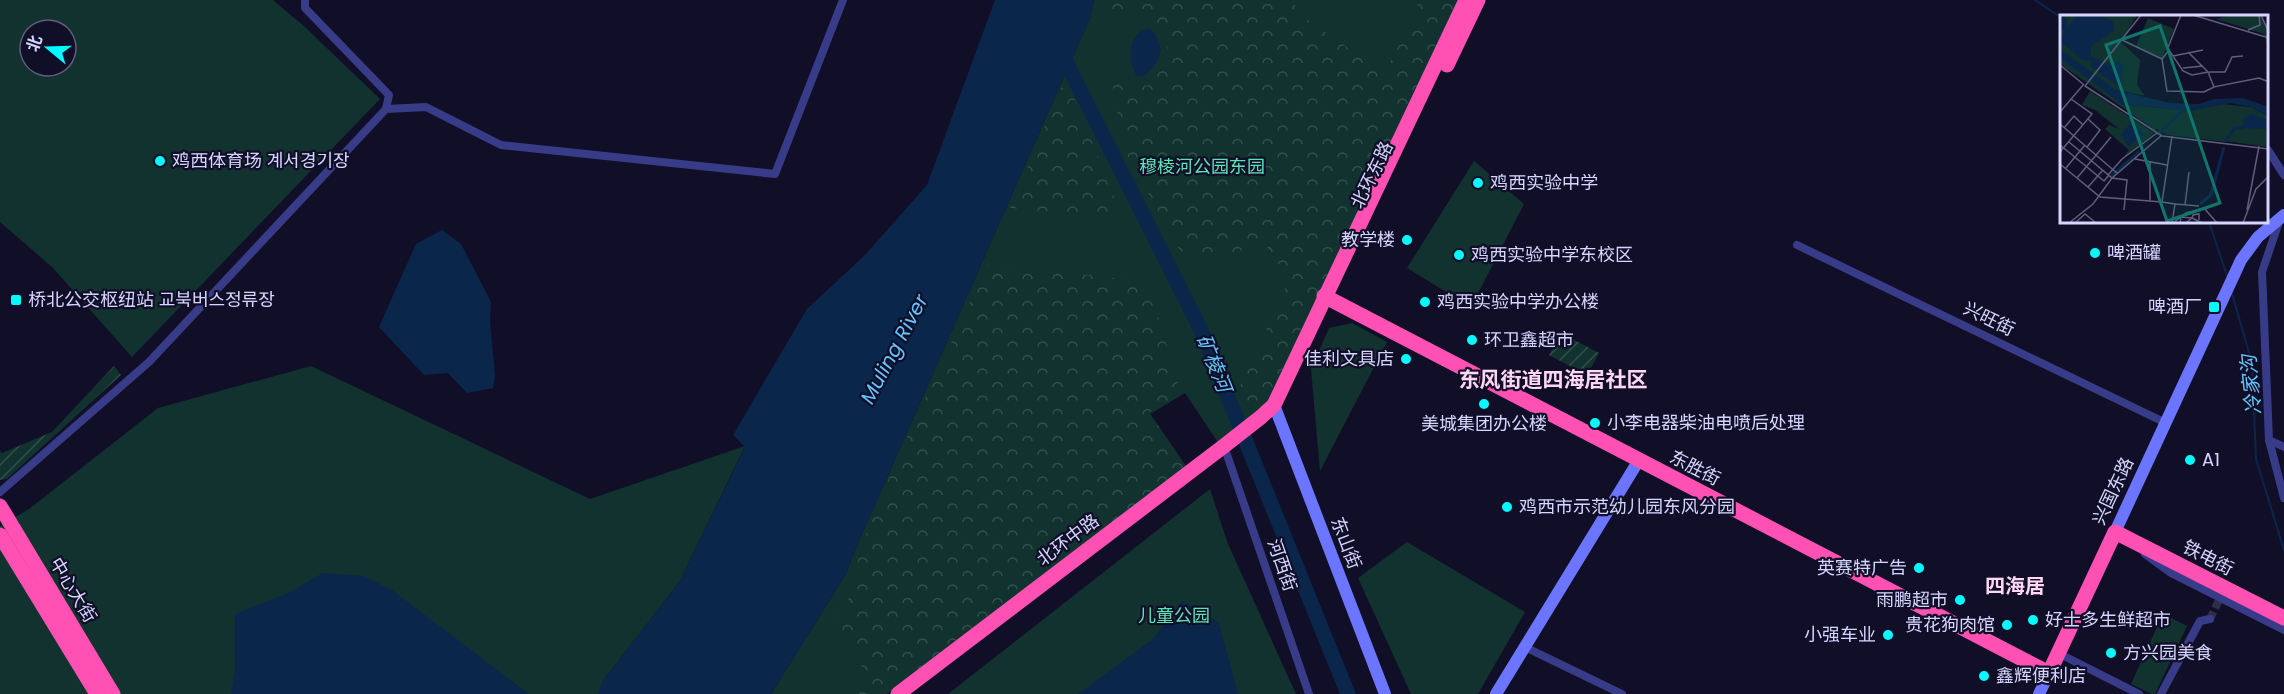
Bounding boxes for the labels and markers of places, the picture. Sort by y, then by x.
place label: 鸡西体育场 계서경기장 [172,148,350,173]
marker: 鸡西体育场 계서경기장 [153,154,167,168]
place label: 鸡西实验中学 [1490,170,1598,195]
marker: 鸡西实验中学 [1471,176,1485,190]
place label: 教学楼 [1341,227,1395,252]
marker: 教学楼 [1400,233,1414,247]
place label: 啤酒罐 [2107,240,2161,265]
place label: 鸡西实验中学东校区 [1471,242,1633,267]
marker: 啤酒罐 [2088,246,2102,260]
marker: 鸡西实验中学东校区 [1452,248,1466,262]
place label: 桥北公交枢纽站 교북버스정류장 [28,287,275,312]
place label: 鸡西实验中学办公楼 [1437,289,1599,314]
marker: 桥北公交枢纽站 교북버스정류장 [9,293,23,307]
place label: 啤酒厂 [2148,294,2202,319]
marker: 鸡西实验中学办公楼 [1418,295,1432,309]
marker: 啤酒厂 [2207,300,2221,314]
place label: 环卫鑫超市 [1484,327,1574,352]
marker: 环卫鑫超市 [1465,333,1479,347]
place label: 佳利文具店 [1304,346,1394,371]
marker: 佳利文具店 [1399,352,1413,366]
marker: 美城集团办公楼 [1477,397,1491,411]
place label: 小李电器柴油电喷后处理 [1607,410,1805,435]
place label: 美城集团办公楼 [1421,411,1547,436]
marker: 小李电器柴油电喷后处理 [1588,416,1602,430]
place label: A1 [2202,447,2220,472]
marker: A1 [2183,453,2197,467]
place label: 鸡西市示范幼儿园东风分园 [1519,494,1735,519]
marker: 鸡西市示范幼儿园东风分园 [1500,500,1514,514]
place label: 英赛特广告 [1817,555,1907,580]
marker: 英赛特广告 [1912,561,1926,575]
place label: 雨鹏超市 [1876,587,1948,612]
marker: 雨鹏超市 [1953,593,1967,607]
place label: 好士多生鲜超市 [2045,607,2171,632]
place label: 贵花狗肉馆 [1905,612,1995,637]
marker: 好士多生鲜超市 [2026,613,2040,627]
marker: 贵花狗肉馆 [2000,618,2014,632]
place label: 小强车业 [1804,622,1876,647]
marker: 小强车业 [1881,628,1895,642]
place label: 方兴园美食 [2123,640,2213,665]
marker: 方兴园美食 [2104,646,2118,660]
place label: 鑫辉便利店 [1996,663,2086,688]
marker: 鑫辉便利店 [1977,669,1991,683]

